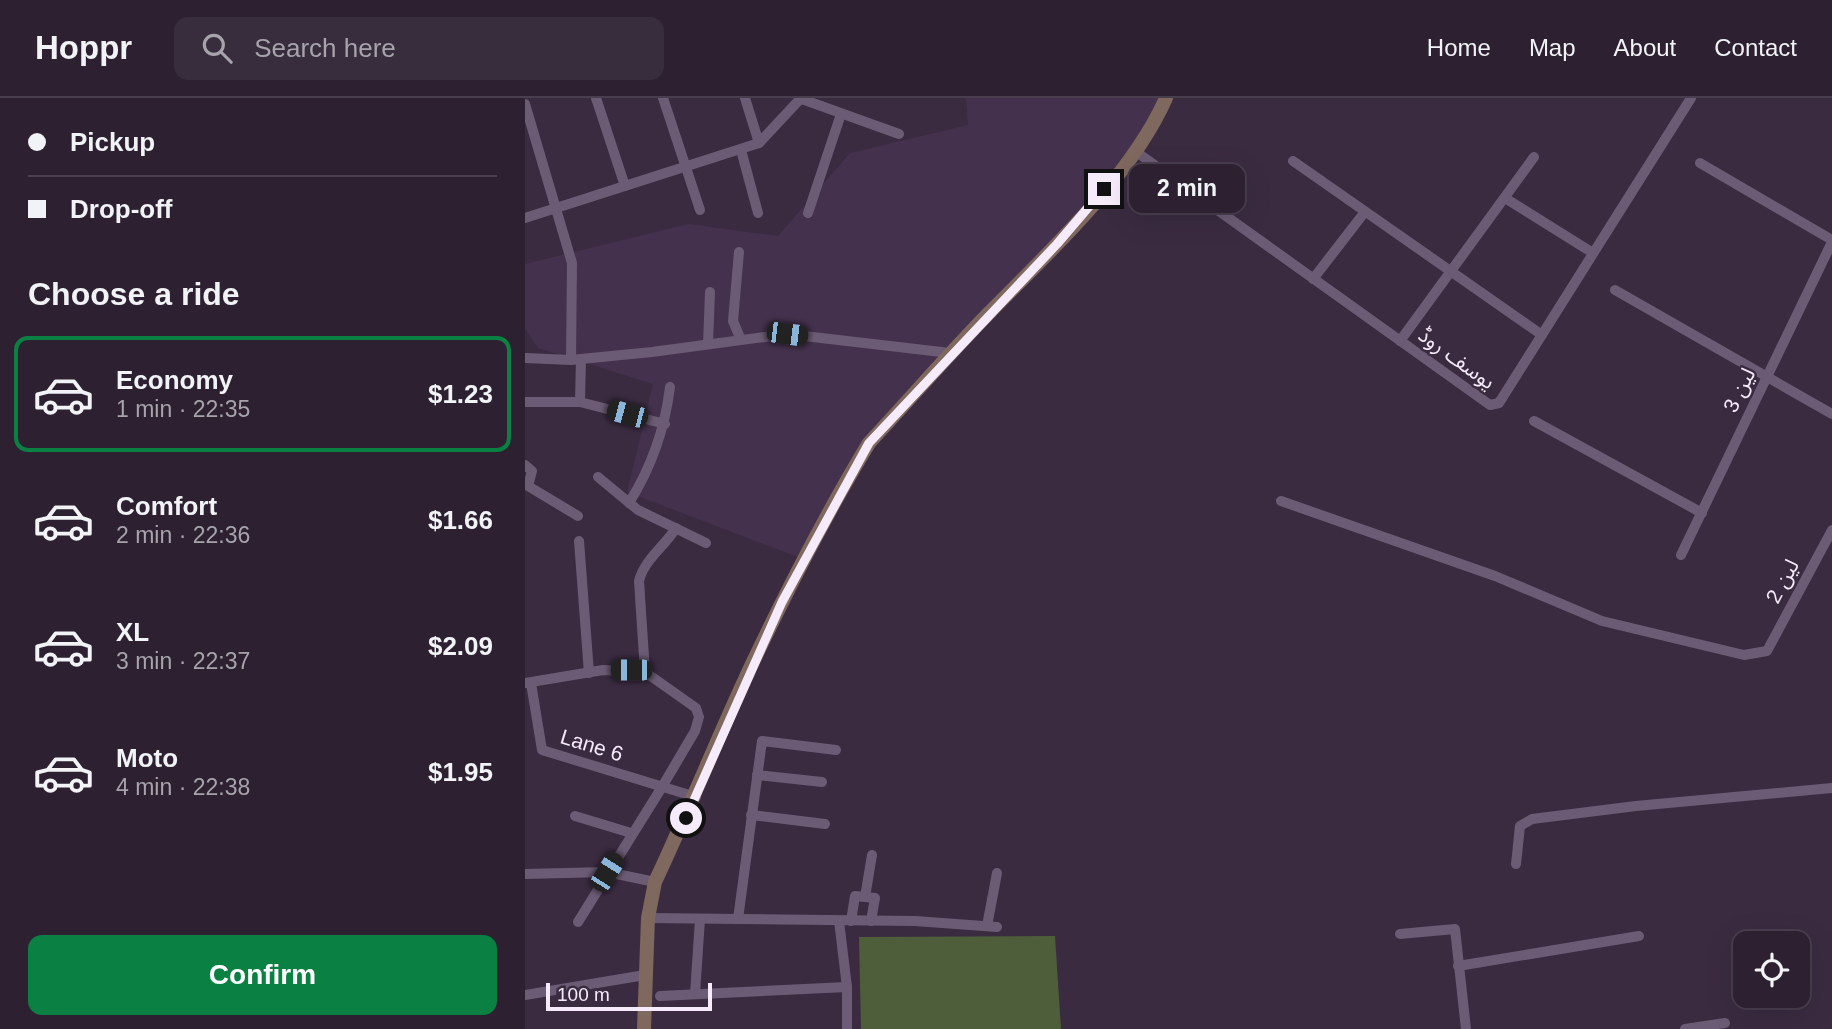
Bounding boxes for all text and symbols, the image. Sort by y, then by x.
search box [174,17,664,80]
text: Hoppr [35,29,132,66]
icon: search [198,29,236,67]
text: Search here [254,33,396,63]
text: Home [1427,34,1491,61]
text: Map [1529,34,1576,61]
text: About [1614,34,1676,61]
text: Contact [1714,34,1797,61]
text: Pickup [70,127,155,157]
callout: 2 min [1129,164,1244,214]
route end [1088,173,1120,205]
text: 2 min [1157,175,1217,201]
text: Drop-off [70,194,173,224]
text: Choose a ride [28,276,240,312]
car [765,321,810,347]
street label: یوسف روڈ [1414,323,1500,394]
icon: car [32,363,95,426]
street label: لین 3 [1719,364,1760,416]
text: Economy [116,365,233,395]
text: $1.23 [428,379,493,409]
text: 1 min · 22:35 [116,396,250,422]
car [604,398,651,430]
icon: car [32,489,95,552]
text: Comfort [116,491,217,521]
text: $1.66 [428,505,493,535]
text: 2 min · 22:36 [116,522,250,548]
street label: لین 2 [1761,555,1804,607]
icon: car [32,615,95,678]
text: XL [116,617,149,647]
text: $2.09 [428,631,493,661]
text: 3 min · 22:37 [116,648,250,674]
car [611,660,653,681]
street label: Lane 6 [558,725,626,765]
icon: car [32,741,95,804]
text: Moto [116,743,178,773]
text: $1.95 [428,757,493,787]
text: 4 min · 22:38 [116,774,250,800]
route start [670,802,702,834]
car [587,849,628,895]
map controls [1733,931,1810,1008]
button: locate [1733,931,1810,1008]
button: Confirm [28,935,497,1015]
scale bar [546,980,712,1012]
text: 100 m [557,984,610,1005]

